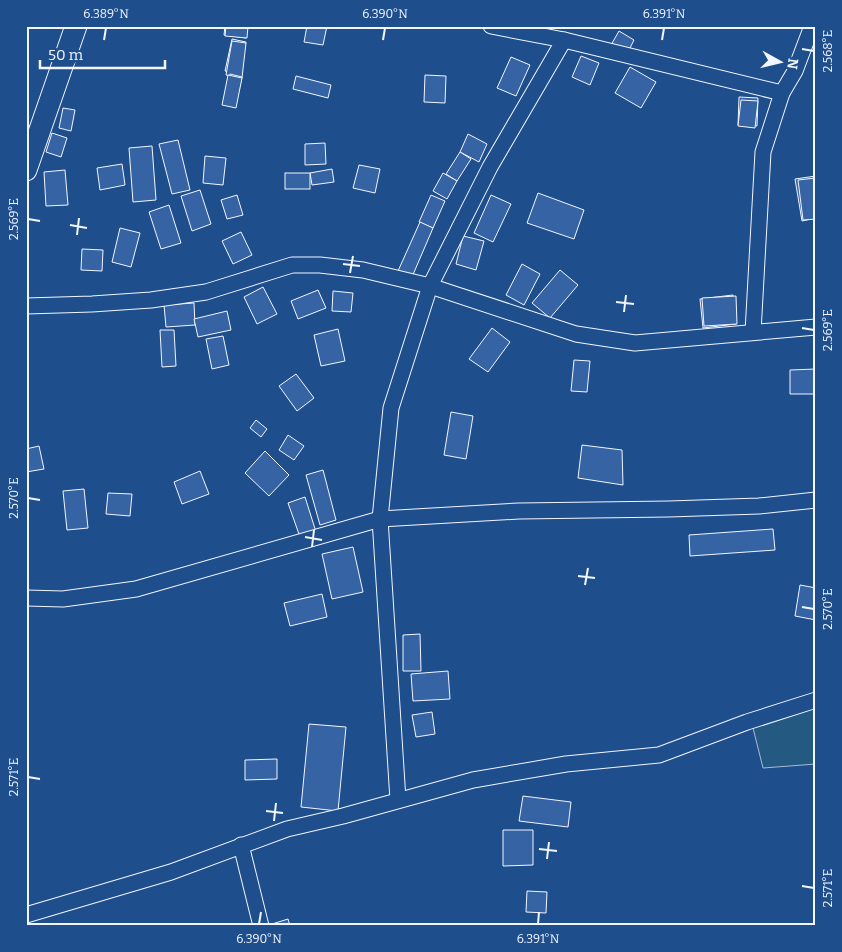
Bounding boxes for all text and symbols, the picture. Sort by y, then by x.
text: 6.389°N [83,7,129,21]
text: 6.390°N [362,7,408,21]
text: 6.391°N [643,7,686,21]
text: 2.568°E [821,30,835,72]
scale bar [40,38,165,70]
north arrow [754,38,804,88]
text: 50 m [48,46,84,64]
text: N [783,57,802,70]
text: 2.569°E [7,198,21,240]
text: 2.569°E [821,309,835,351]
text: 2.570°E [7,477,21,519]
text: 2.570°E [821,588,835,630]
text: 2.571°E [7,758,21,796]
text: 2.571°E [821,869,835,907]
text: 6.390°N [236,932,282,946]
text: 6.391°N [517,932,560,946]

